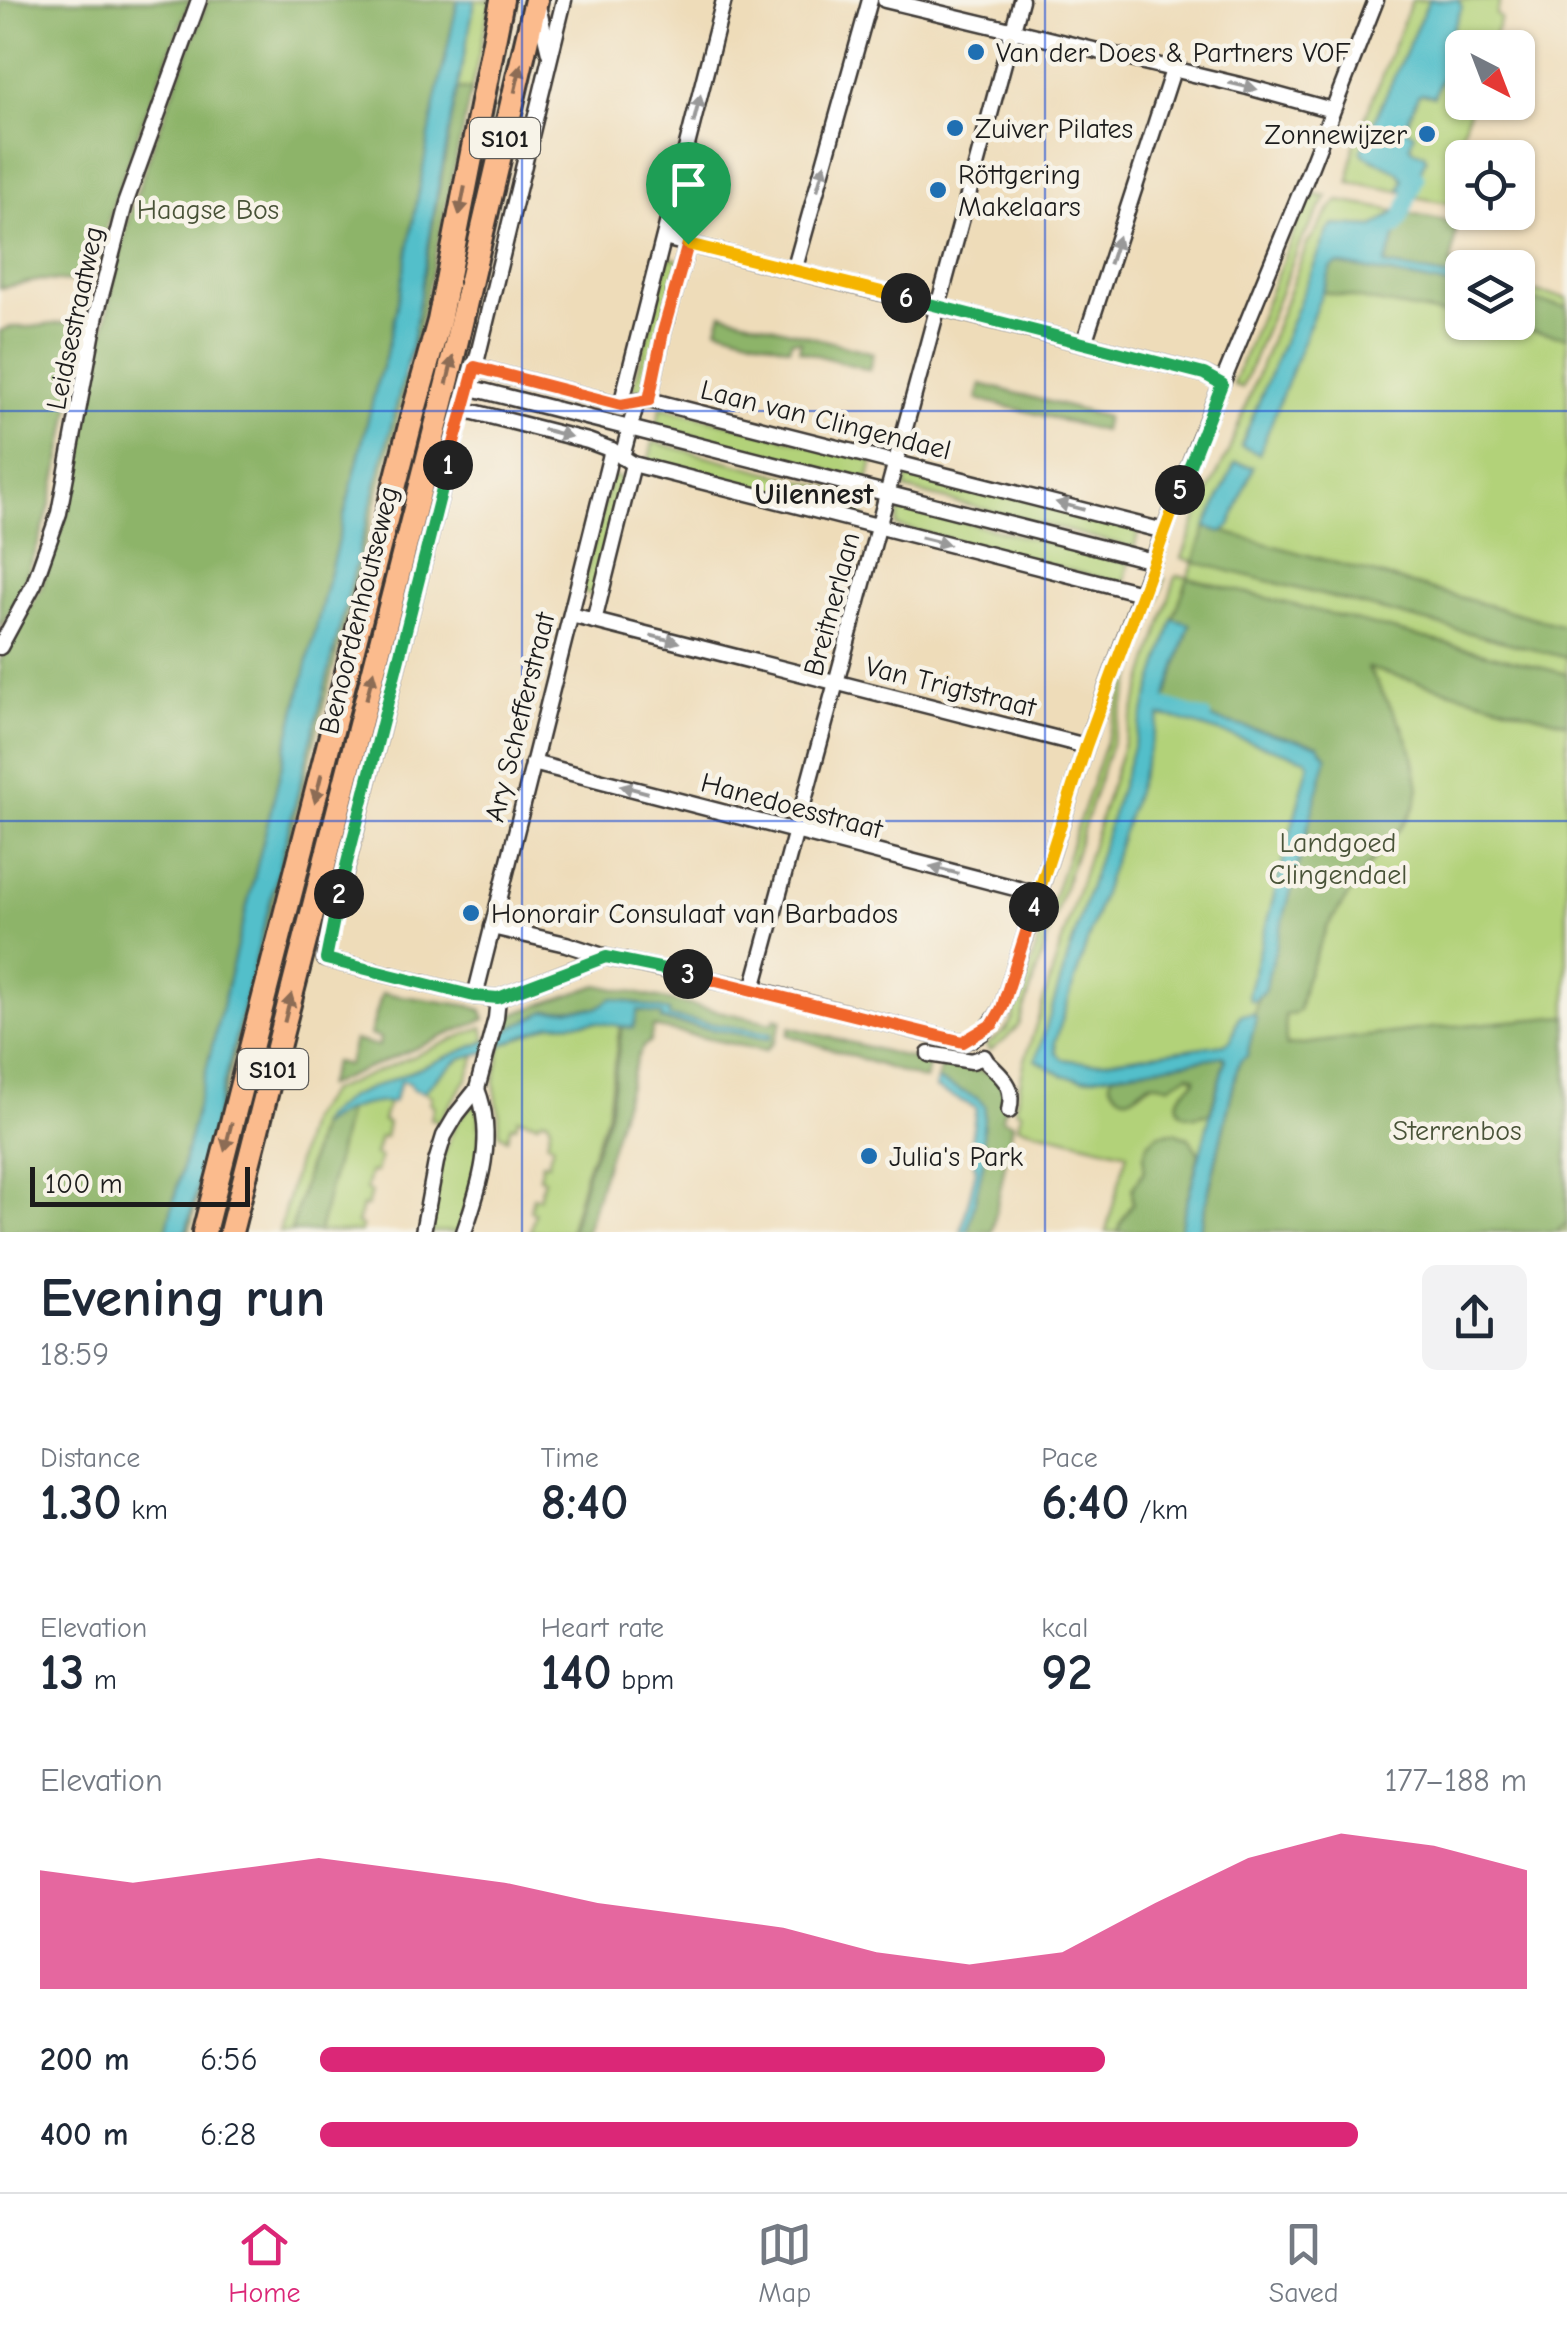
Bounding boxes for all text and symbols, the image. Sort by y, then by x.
north arrow [1445,30,1535,120]
map controls [1445,30,1535,340]
place label: Van der Does & Partners VOF [996,37,1351,69]
marker: Van der Does & Partners VOF [965,41,987,63]
one-way arrow [511,62,526,93]
one-way arrow [1228,79,1259,94]
one-way arrow [689,93,705,124]
place label: Zuiver Pilates [975,113,1133,145]
marker: Zuiver Pilates [944,117,966,139]
road number: S101 [470,118,540,158]
place label: Zonnewijzer [1265,119,1407,151]
marker: Zonnewijzer [1416,123,1438,145]
button: locate [1445,140,1535,230]
pin [646,142,731,245]
icon: arrive [661,157,716,212]
place label: Röttgering Makelaars [958,159,1081,223]
one-way arrow [813,161,829,192]
marker: Röttgering Makelaars [927,179,949,201]
one-way arrow [454,186,470,217]
park label: Haagse Bos [137,194,279,226]
street label: Leidsestraatweg [40,224,110,413]
one-way arrow [1108,235,1123,265]
button: layers [1445,250,1535,340]
pin: 6 [881,273,931,323]
text: 6 [899,282,913,314]
one-way arrow [443,354,458,385]
street label: Laan van Clingendael [697,373,954,467]
one-way arrow [542,425,573,441]
pin: 1 [423,440,473,490]
text: 1 [442,449,454,481]
pin: 5 [1155,465,1205,515]
text: 5 [1173,474,1187,506]
district label: Uilennest [754,477,875,512]
street label: Benoordenhoutseweg [313,483,405,737]
one-way arrow [1054,498,1085,514]
street label: Breitnerlaan [797,529,867,680]
one-way arrow [920,534,951,549]
street label: Ary Schefferstraat [478,608,562,825]
one-way arrow [650,632,681,647]
street label: Van Trigtstraat [862,650,1040,724]
one-way arrow [363,669,378,700]
street label: Hanedoesstraat [697,766,887,846]
one-way arrow [310,773,325,804]
one-way arrow [618,781,649,797]
park label: Landgoed Clingendael [1269,827,1407,891]
one-way arrow [928,862,959,878]
pin: 2 [314,869,364,919]
text: 2 [332,878,346,910]
pin: 4 [1009,882,1059,932]
text: 4 [1027,891,1041,923]
place label: Honorair Consulaat van Barbados [491,898,898,930]
marker: Honorair Consulaat van Barbados [460,902,482,924]
pin: 3 [663,949,713,999]
text: 3 [681,958,695,990]
one-way arrow [281,992,297,1023]
road number: S101 [238,1049,308,1089]
park label: Sterrenbos [1392,1115,1522,1147]
one-way arrow [220,1122,236,1153]
place label: Julia's Park [889,1141,1024,1173]
marker: Julia's Park [858,1145,880,1167]
scale bar [30,1162,250,1206]
text: 100 m [45,1168,123,1200]
button: share [1422,1265,1527,1370]
text: Evening run [40,1266,325,1330]
text: 18:59 [40,1336,109,1373]
text: Distance [40,1442,140,1474]
text: Time [541,1442,599,1474]
text: Pace [1041,1442,1098,1474]
text: 1.30 [40,1474,122,1532]
text: 8:40 [541,1474,629,1532]
text: 6:40 [1041,1474,1130,1532]
text: km [122,1494,168,1526]
text: /km [1130,1494,1188,1526]
text: Elevation [40,1612,147,1644]
text: Heart rate [541,1612,664,1644]
text: kcal [1041,1612,1088,1644]
text: 13 [40,1644,84,1702]
text: 140 [541,1644,612,1702]
text: 92 [1041,1644,1092,1702]
text: m [84,1664,117,1696]
text: bpm [612,1664,674,1696]
text: Elevation [40,1762,163,1799]
text: 177–188 m [1385,1762,1527,1799]
text: 200 m [40,2041,129,2078]
text: 6:56 [200,2041,258,2078]
text: 400 m [40,2116,128,2153]
text: 6:28 [200,2116,256,2153]
tab: Home [228,2217,301,2309]
tab: Map [757,2217,812,2309]
tab: Saved [1269,2217,1339,2309]

